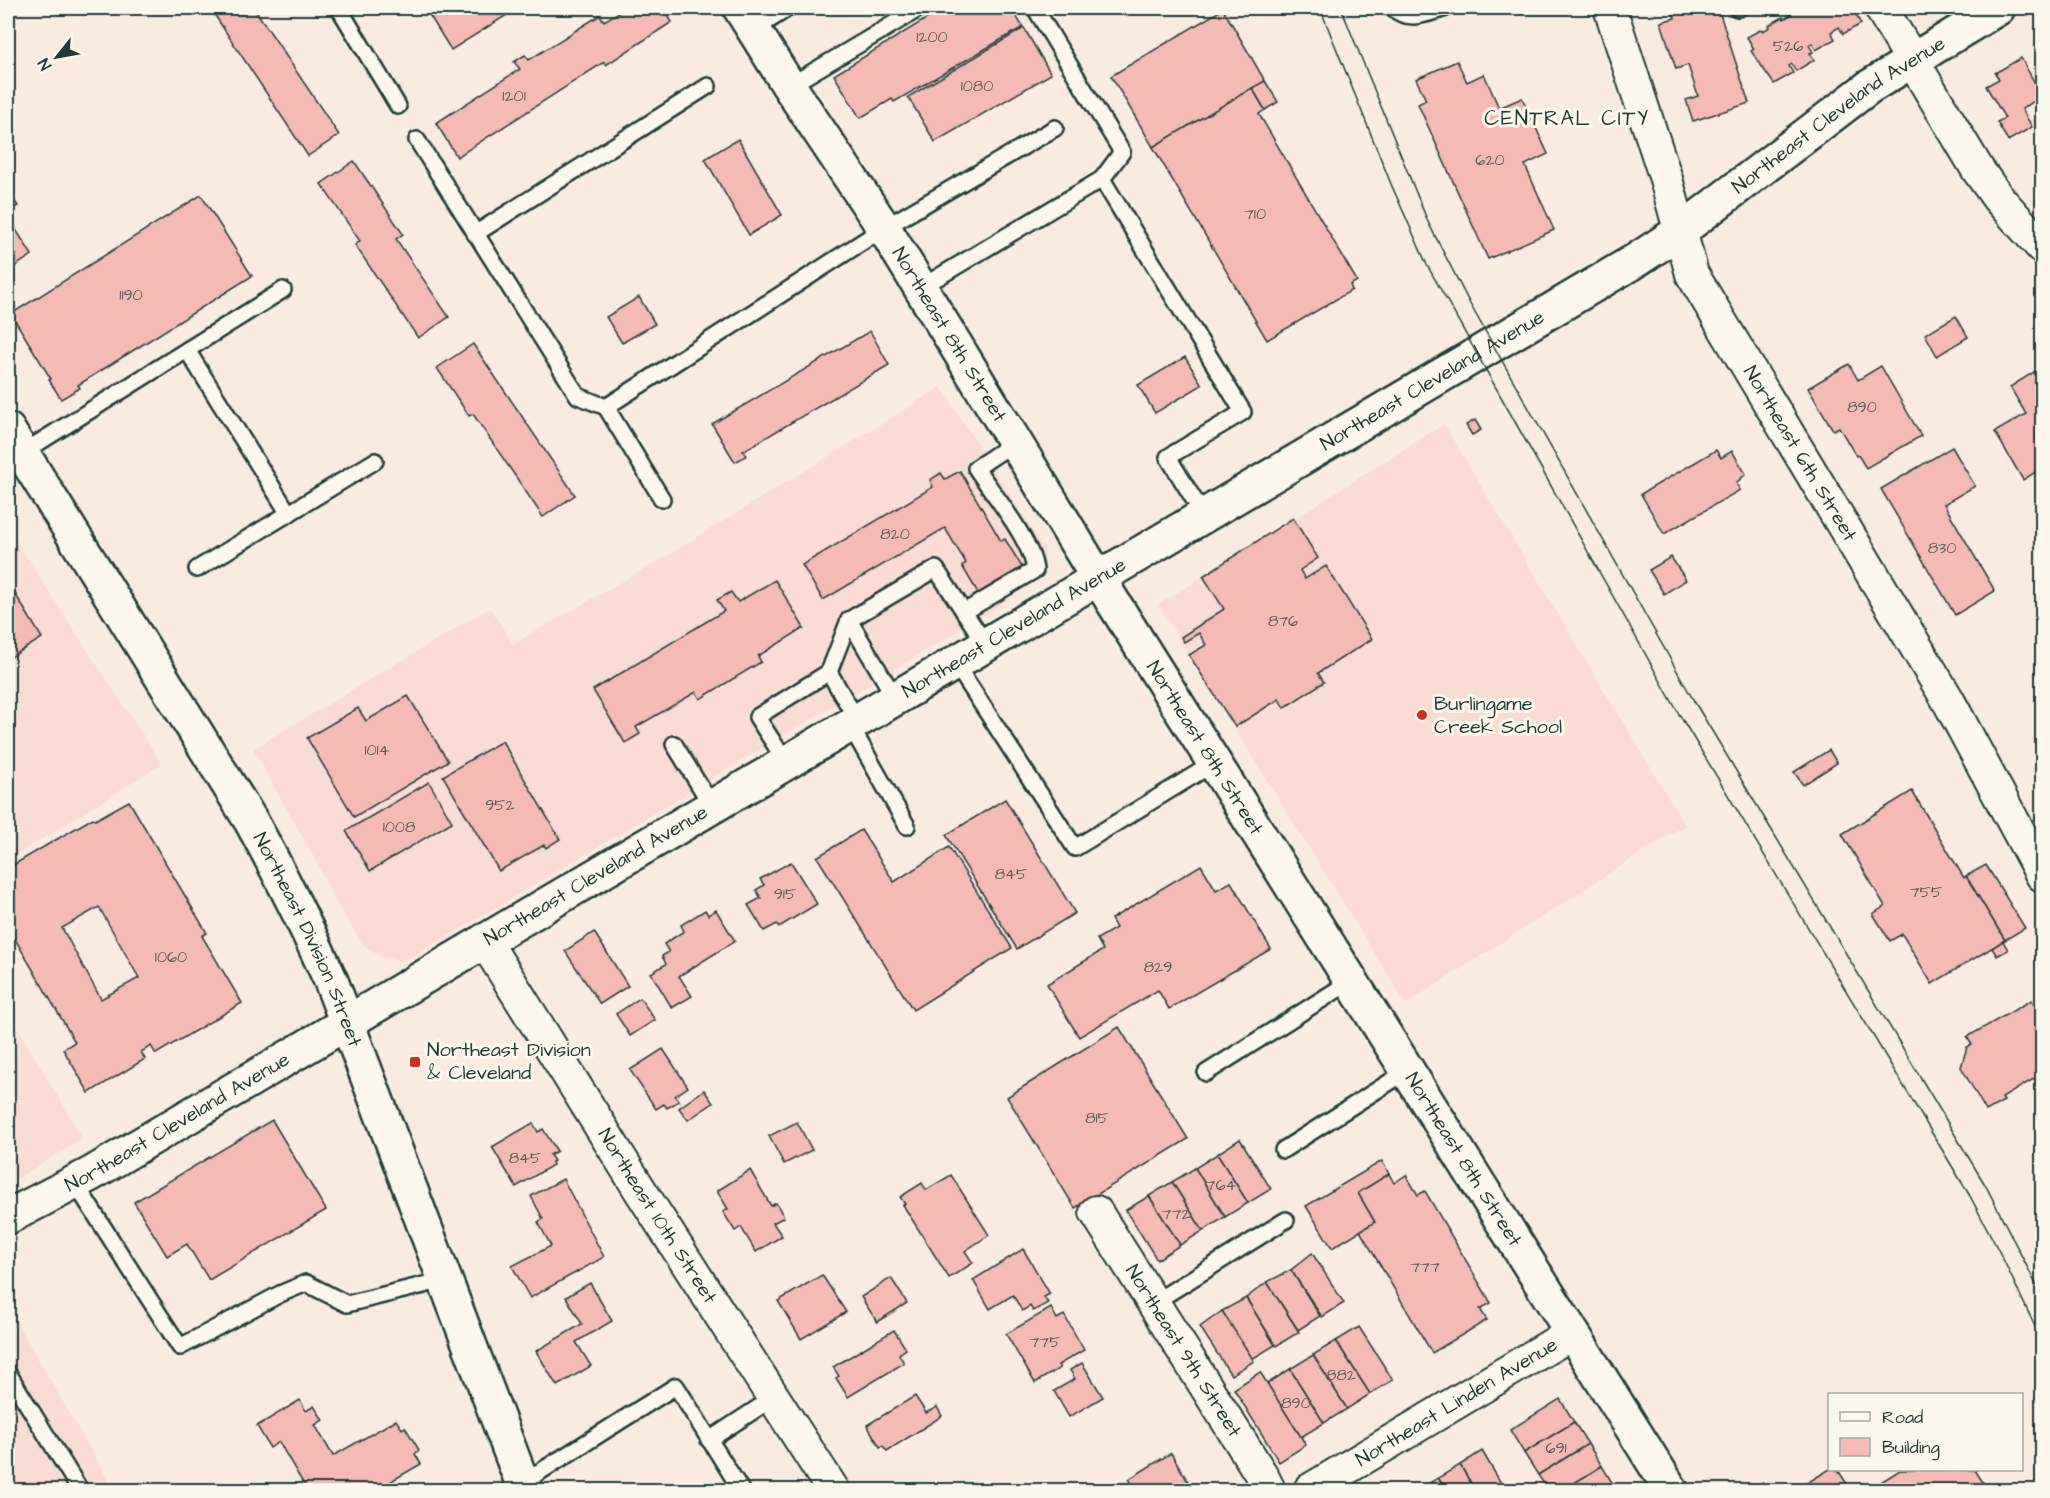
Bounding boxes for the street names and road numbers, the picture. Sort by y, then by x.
street label: Northeast Cleveland Avenue [1726,29,1951,201]
street label: Northeast 8th Street [885,242,1014,428]
street label: Northeast Cleveland Avenue [1315,303,1550,458]
street label: Northeast 6th Street [1736,361,1864,547]
street label: Northeast Cleveland Avenue [897,551,1132,705]
street label: Northeast 8th Street [1140,656,1270,840]
street label: Northeast Cleveland Avenue [479,798,713,953]
street label: Northeast Division Street [246,827,369,1051]
street label: Northeast Cleveland Avenue [60,1046,295,1199]
street label: Northeast 8th Street [1398,1067,1529,1252]
street label: Northeast 10th Street [591,1123,724,1309]
street label: Northeast 9th Street [1118,1259,1248,1443]
street label: Northeast Linden Avenue [1350,1331,1563,1473]

